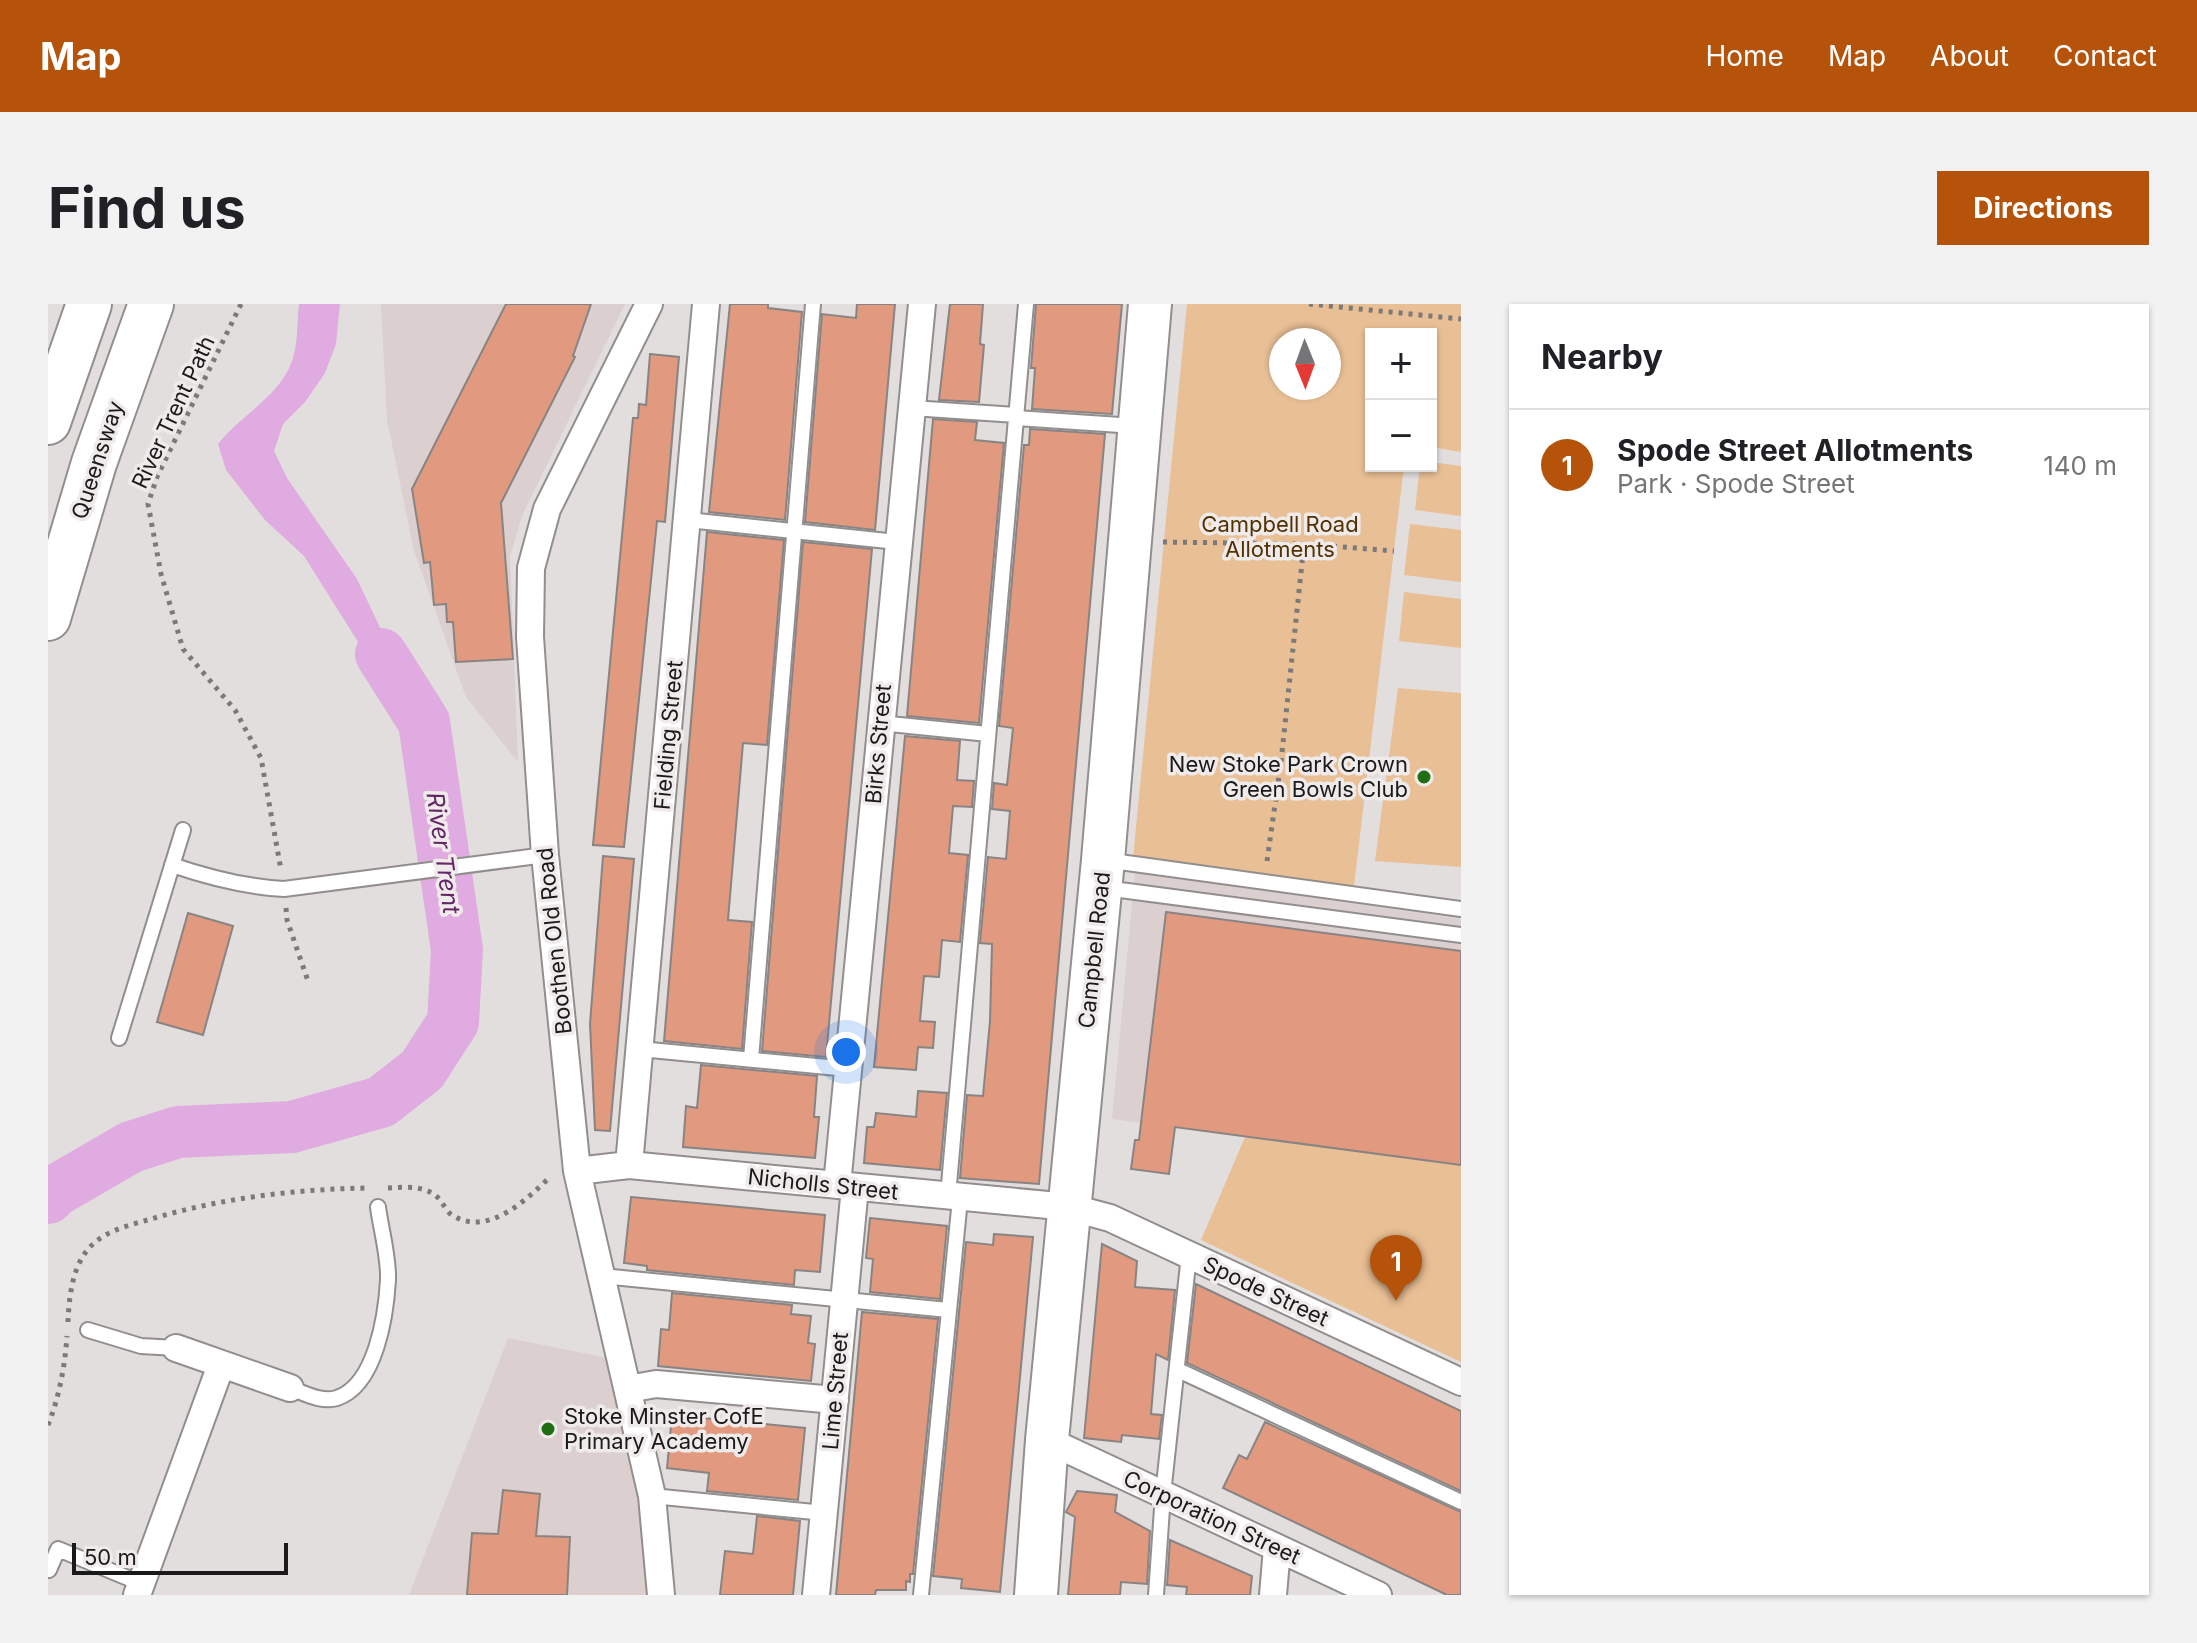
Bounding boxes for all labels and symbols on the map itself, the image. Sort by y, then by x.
north arrow [1269,328,1341,400]
street label: River Trent Path [126,332,220,492]
street label: Queensway [66,398,128,522]
park label: Campbell Road Allotments [1201,511,1359,562]
street label: Fielding Street [649,659,687,811]
street label: Birks Street [860,683,896,805]
place label: New Stoke Park Crown Green Bowls Club [1169,751,1408,802]
marker: New Stoke Park Crown Green Bowls Club [1415,768,1433,786]
water label: River Trent [421,790,467,917]
street label: Boothen Old Road [531,846,577,1036]
street label: Campbell Road [1073,870,1115,1030]
your location [826,1032,866,1072]
street label: Nicholls Street [746,1163,900,1205]
pin: 1 [1370,1235,1422,1301]
street label: Spode Street [1199,1251,1333,1331]
street label: Lime Street [817,1331,853,1451]
place label: Stoke Minster CofE Primary Academy [564,1403,764,1454]
marker: Stoke Minster CofE Primary Academy [539,1420,557,1438]
street label: Corporation Street [1119,1465,1305,1569]
scale bar [72,1539,288,1575]

